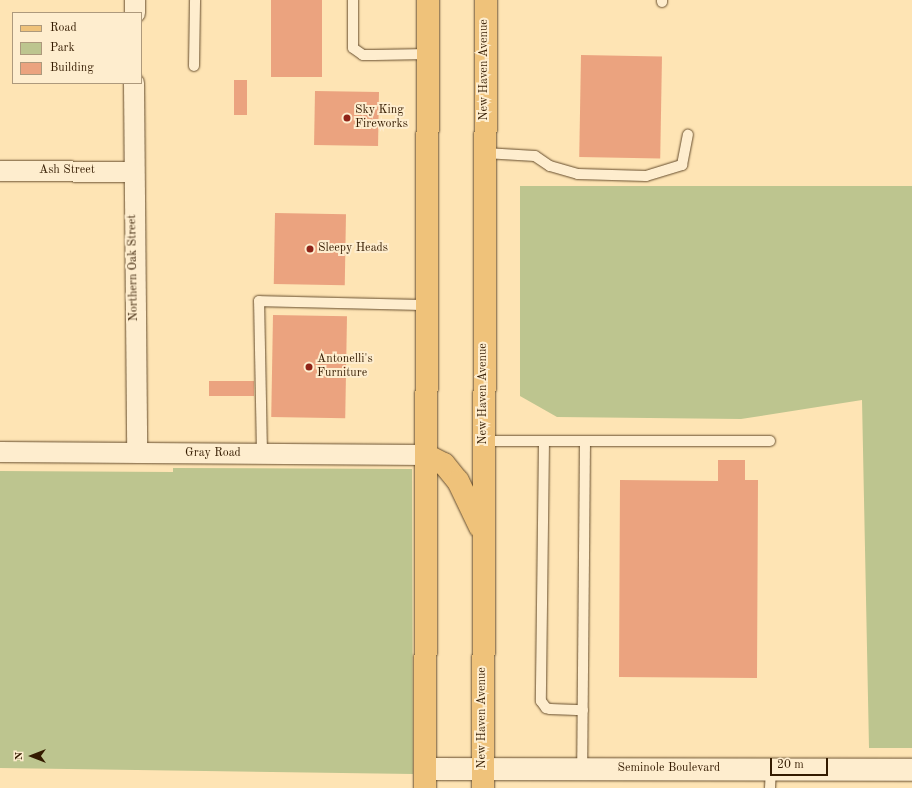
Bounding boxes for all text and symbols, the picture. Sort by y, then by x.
legend [12,12,142,84]
street label: New Haven Avenue [478,19,492,121]
text: Road [50,22,77,34]
text: Park [50,42,75,54]
text: Building [50,62,94,74]
place label: Sky King Fireworks [355,104,408,132]
marker: Sky King Fireworks [342,113,352,123]
street label: Ash Street [39,164,95,178]
street label: Northern Oak Street [126,214,142,322]
place label: Sleepy Heads [318,242,388,256]
marker: Sleepy Heads [305,244,315,254]
street label: New Haven Avenue [477,343,491,445]
place label: Antonelli's Furniture [317,353,373,381]
marker: Antonelli's Furniture [304,362,314,372]
street label: Gray Road [185,447,241,461]
street label: New Haven Avenue [476,667,490,769]
north arrow [12,736,52,776]
scale bar [772,750,830,776]
text: N [14,752,25,760]
text: 20 m [777,759,804,771]
street label: Seminole Boulevard [618,762,720,776]

